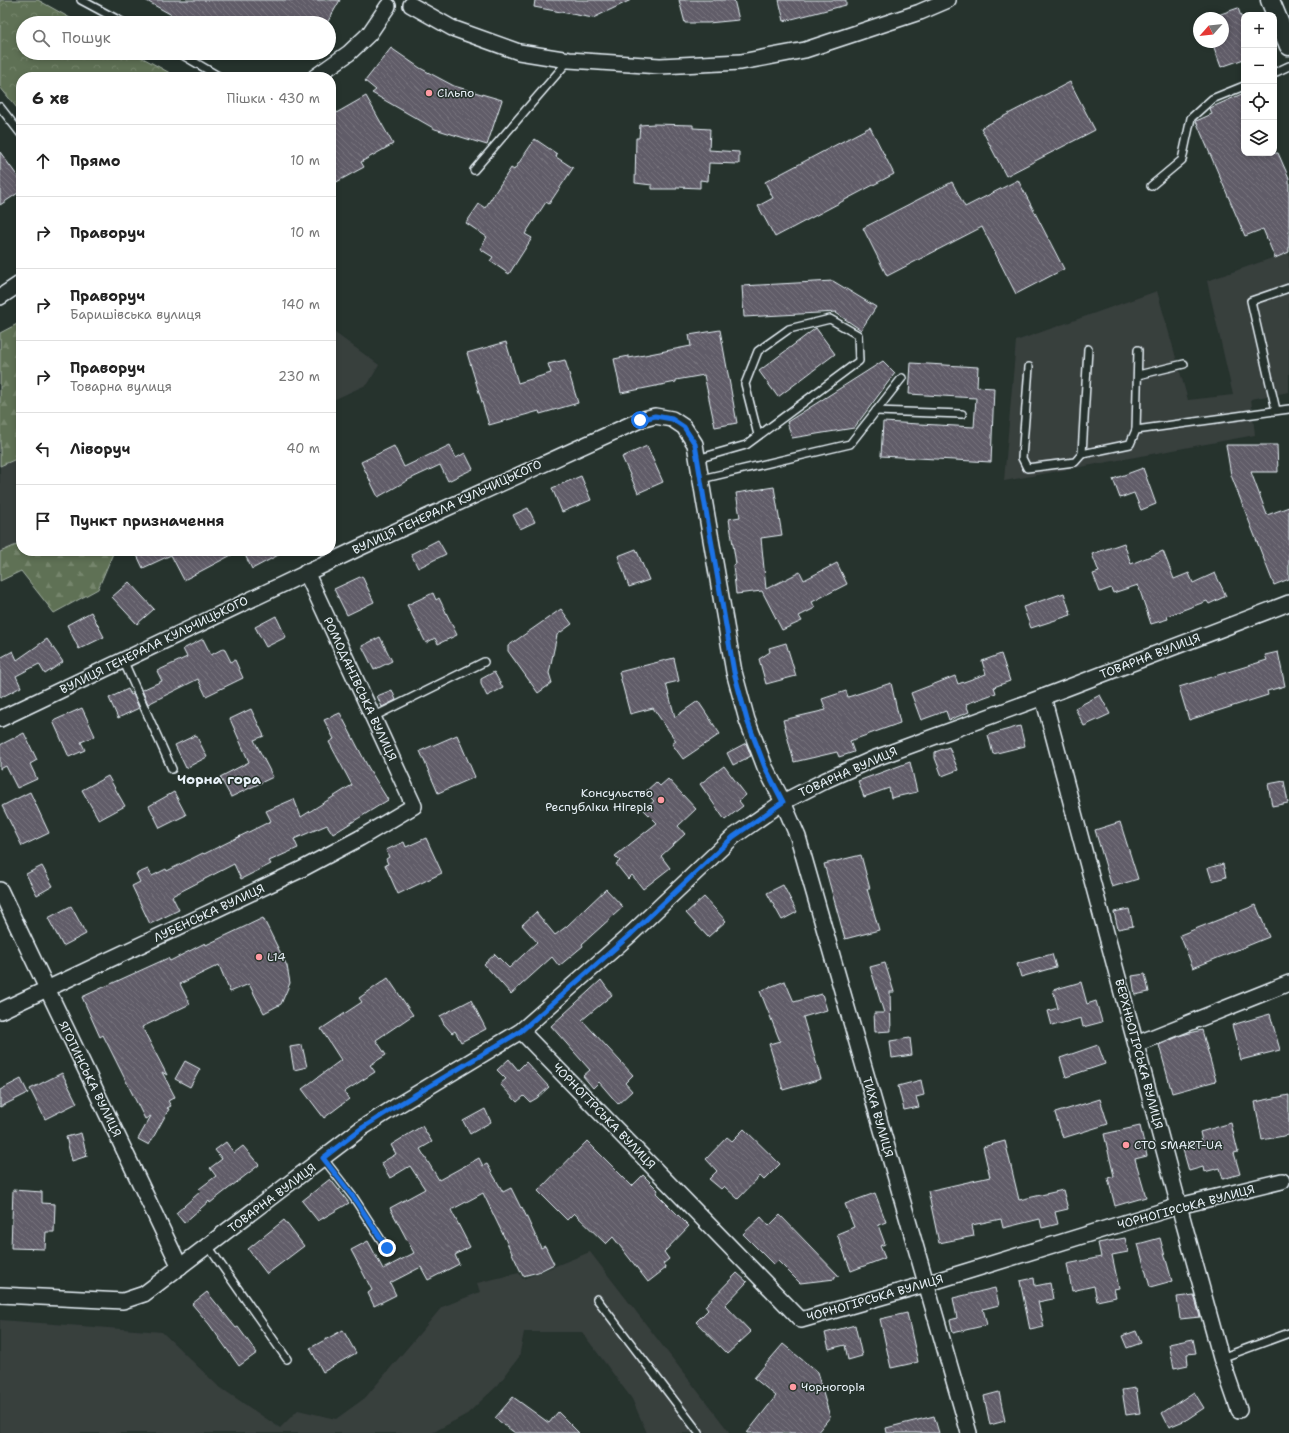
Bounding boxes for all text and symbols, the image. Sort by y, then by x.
north arrow [1193,12,1229,48]
map controls [1241,12,1277,156]
button: + [1241,12,1277,48]
search box [16,16,336,60]
icon: search [30,27,52,49]
text: Пошук [62,28,111,48]
button: − [1241,48,1277,84]
button: locate [1241,84,1277,120]
place label: Сільпо [437,85,474,101]
text: 6 хв [32,87,69,109]
marker: Сільпо [424,88,434,98]
text: Пішки · 430 m [227,90,320,107]
button: layers [1241,120,1277,156]
icon: ahead [32,150,54,172]
text: Прямо [70,151,120,171]
text: 10 m [290,152,320,169]
icon: right [32,222,54,244]
text: Праворуч [70,223,145,243]
text: 10 m [290,224,320,241]
text: Праворуч [70,286,145,306]
icon: right [32,294,54,316]
text: 140 m [281,296,320,313]
text: Баришівська вулиця [70,306,201,323]
text: Праворуч [70,358,145,378]
icon: right [32,366,54,388]
text: 230 m [278,368,320,385]
text: Товарна вулиця [70,378,172,395]
route start [631,411,649,429]
icon: left [32,438,54,460]
text: Ліворуч [70,439,130,459]
text: 40 m [286,440,320,457]
street label: ВУЛИЦЯ ГЕНЕРАЛА КУЛЬЧИЦЬКОГО [350,456,544,558]
icon: arrive [32,510,54,532]
text: Пункт призначення [70,511,225,531]
street label: ВУЛИЦЯ ГЕНЕРАЛА КУЛЬЧИЦЬКОГО [57,592,251,698]
street label: РОМОДАНІВСЬКА ВУЛИЦЯ [320,614,400,764]
street label: ТОВАРНА ВУЛИЦЯ [1098,630,1202,682]
street label: ТОВАРНА ВУЛИЦЯ [796,743,900,801]
district label: Чорна гора [177,770,261,788]
place label: Консульство Республіки Нігерія [545,785,653,815]
marker: Консульство Республіки Нігерія [656,795,666,805]
street label: ЛУБЕНСЬКА ВУЛИЦЯ [151,880,267,946]
place label: L14 [267,949,286,965]
marker: L14 [254,952,264,962]
street label: ВЕРХНЬОГІРСЬКА ВУЛИЦЯ [1111,977,1167,1131]
street label: ЯГОТИНСЬКА ВУЛИЦЯ [55,1018,125,1140]
street label: ЧОРНОГІРСЬКА ВУЛИЦЯ [549,1060,659,1172]
street label: ТИХА ВУЛИЦЯ [859,1075,897,1159]
place label: СТО SMART-UA [1134,1137,1223,1153]
marker: СТО SMART-UA [1121,1140,1131,1150]
street label: ТОВАРНА ВУЛИЦЯ [225,1160,319,1236]
street label: ЧОРНОГІРСЬКА ВУЛИЦЯ [1116,1181,1256,1233]
route end [378,1239,396,1257]
street label: ЧОРНОГІРСЬКА ВУЛИЦЯ [805,1271,945,1325]
place label: Чорногорія [801,1379,865,1395]
marker: Чорногорія [788,1382,798,1392]

